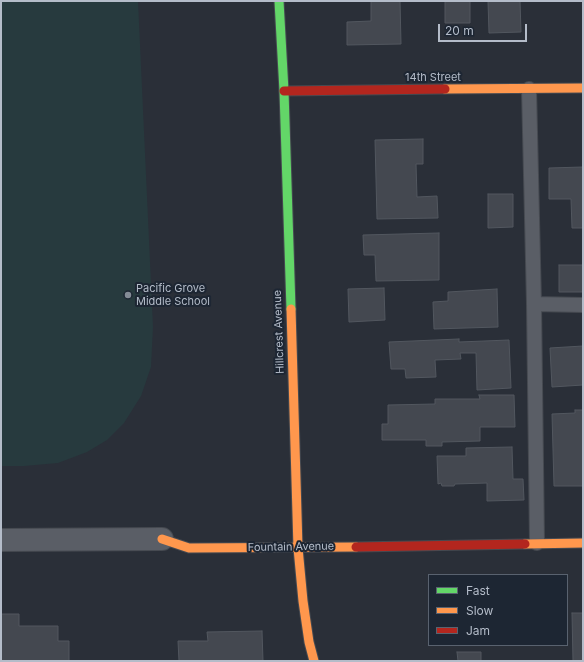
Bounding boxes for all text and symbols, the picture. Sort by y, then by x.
scale bar [440,16,529,42]
text: 20 m [445,23,474,38]
street label: 14th Street [405,71,461,85]
place label: Pacific Grove Middle School [136,282,210,308]
marker: Pacific Grove Middle School [123,290,133,300]
street label: Hillcrest Avenue [271,290,287,374]
street label: Fountain Avenue [248,540,334,554]
legend [428,574,568,646]
text: Fast [466,583,490,598]
text: Slow [466,603,493,618]
text: Jam [466,623,490,638]

